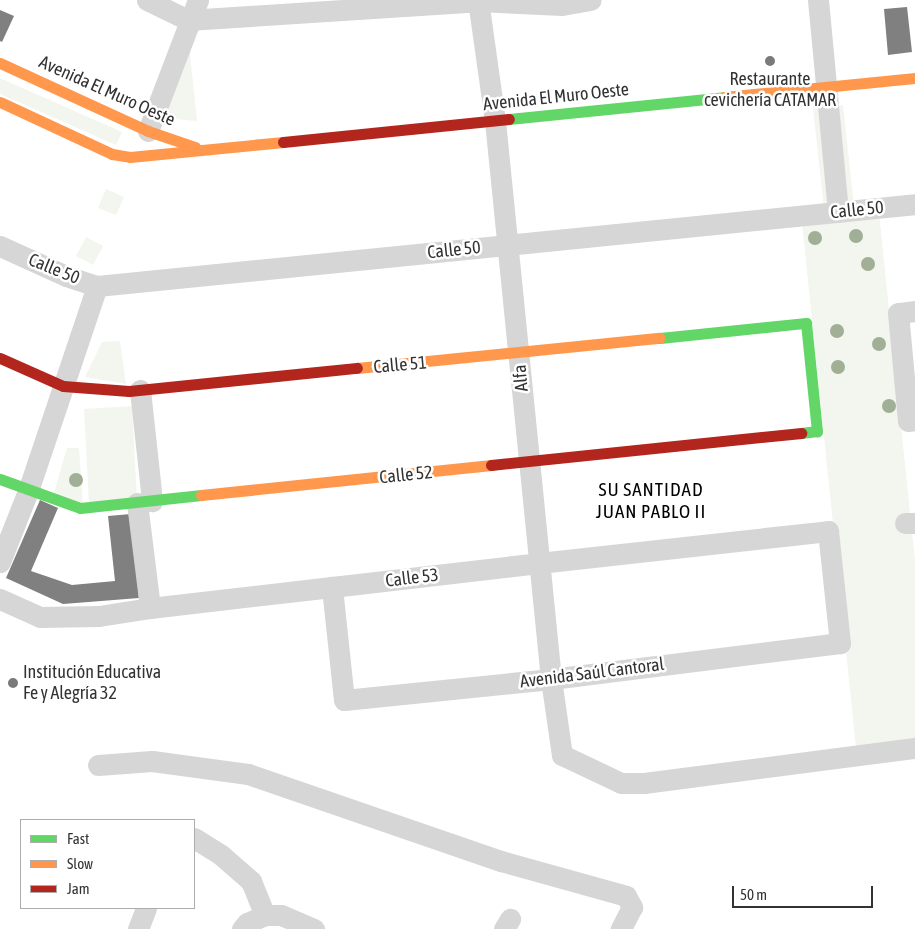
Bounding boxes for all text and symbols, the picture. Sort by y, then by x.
street label: Avenida El Muro Oeste [36,51,178,131]
marker: Restaurante cevichería CATAMAR [764,55,776,67]
place label: Restaurante cevichería CATAMAR [704,69,836,112]
street label: Avenida El Muro Oeste [482,79,630,115]
street label: Calle 50 [829,196,885,224]
street label: Calle 50 [426,236,482,264]
street label: Calle 50 [25,249,83,289]
street label: Calle 51 [372,352,428,378]
street label: Alfa [509,364,533,392]
street label: Calle 52 [378,461,434,489]
district label: SU SANTIDAD JUAN PABLO II [594,479,708,523]
street label: Calle 53 [384,564,440,592]
street label: Avenida Saúl Cantoral [519,653,665,693]
place label: Institución Educativa Fe y Alegría 32 [23,662,161,704]
marker: Institución Educativa Fe y Alegría 32 [7,677,19,689]
legend [20,819,195,909]
text: Fast [67,830,89,847]
text: Slow [67,855,93,872]
scale bar [735,876,876,908]
text: Jam [67,880,90,897]
text: 50 m [740,886,767,903]

